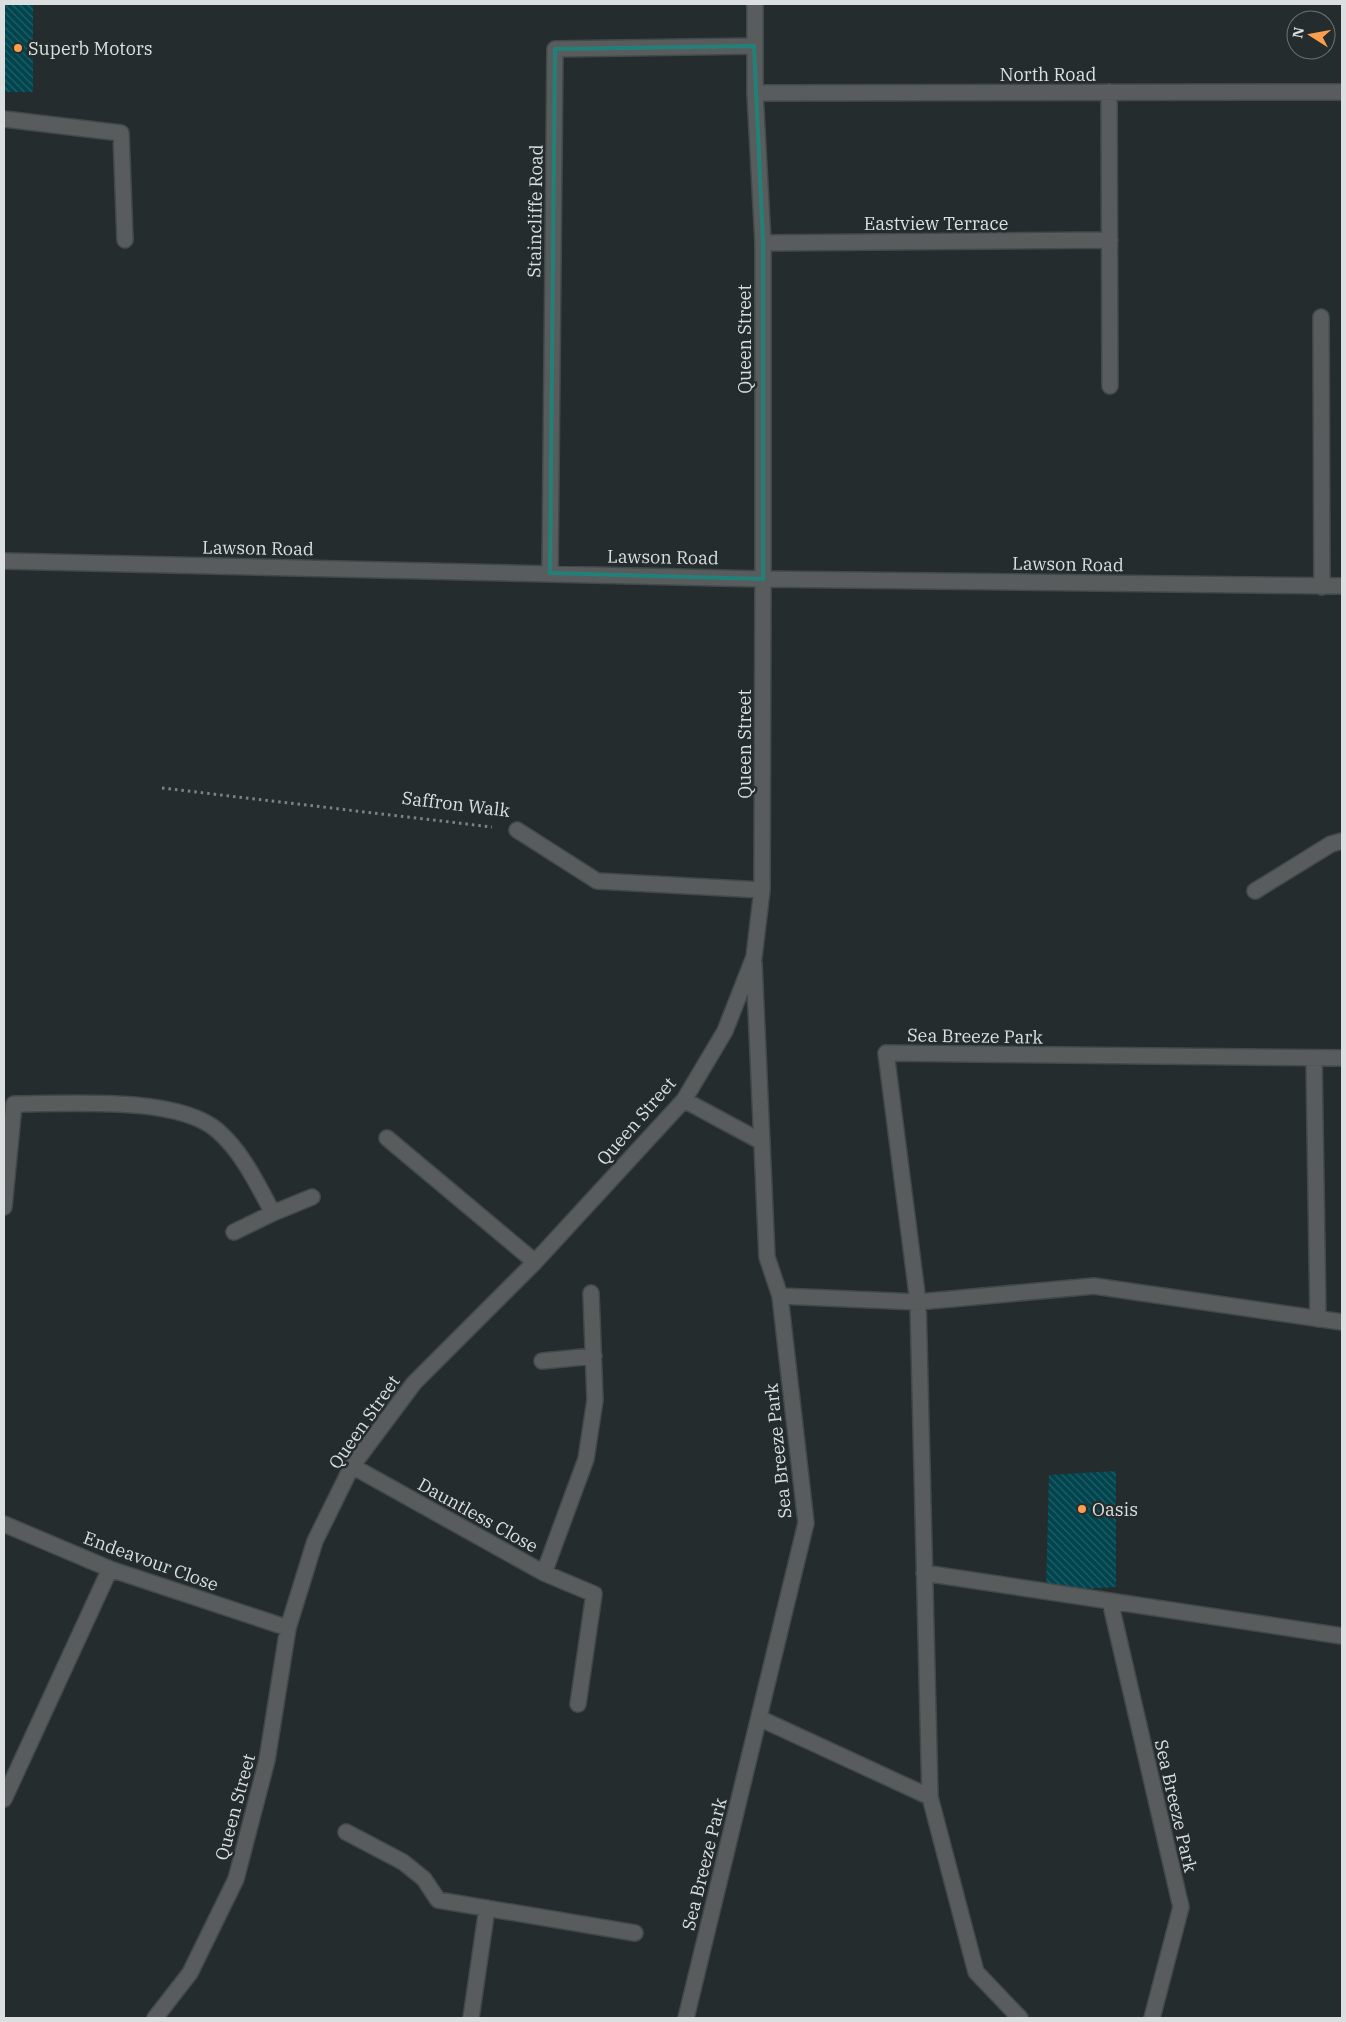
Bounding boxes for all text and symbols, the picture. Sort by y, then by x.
north arrow [1286,10,1336,60]
text: N [1288,25,1308,40]
place label: Superb Motors [28,37,153,60]
marker: Superb Motors [12,42,24,54]
street label: North Road [1000,63,1097,86]
street label: Staincliffe Road [522,144,548,278]
street label: Eastview Terrace [864,212,1008,235]
street label: Queen Street [733,284,756,394]
street label: Lawson Road [202,536,314,560]
street label: Lawson Road [607,545,719,569]
street label: Lawson Road [1012,552,1124,576]
street label: Queen Street [733,689,756,799]
street label: Saffron Walk [401,786,512,822]
street label: Sea Breeze Park [907,1023,1044,1049]
street label: Queen Street [591,1072,681,1170]
street label: Queen Street [323,1371,405,1473]
street label: Sea Breeze Park [759,1382,797,1520]
street label: Dauntless Close [414,1473,542,1557]
place label: Oasis [1092,1498,1138,1521]
marker: Oasis [1076,1503,1088,1515]
street label: Endeavour Close [80,1526,222,1596]
street label: Sea Breeze Park [1150,1737,1203,1875]
street label: Queen Street [210,1751,260,1863]
street label: Sea Breeze Park [676,1795,732,1933]

